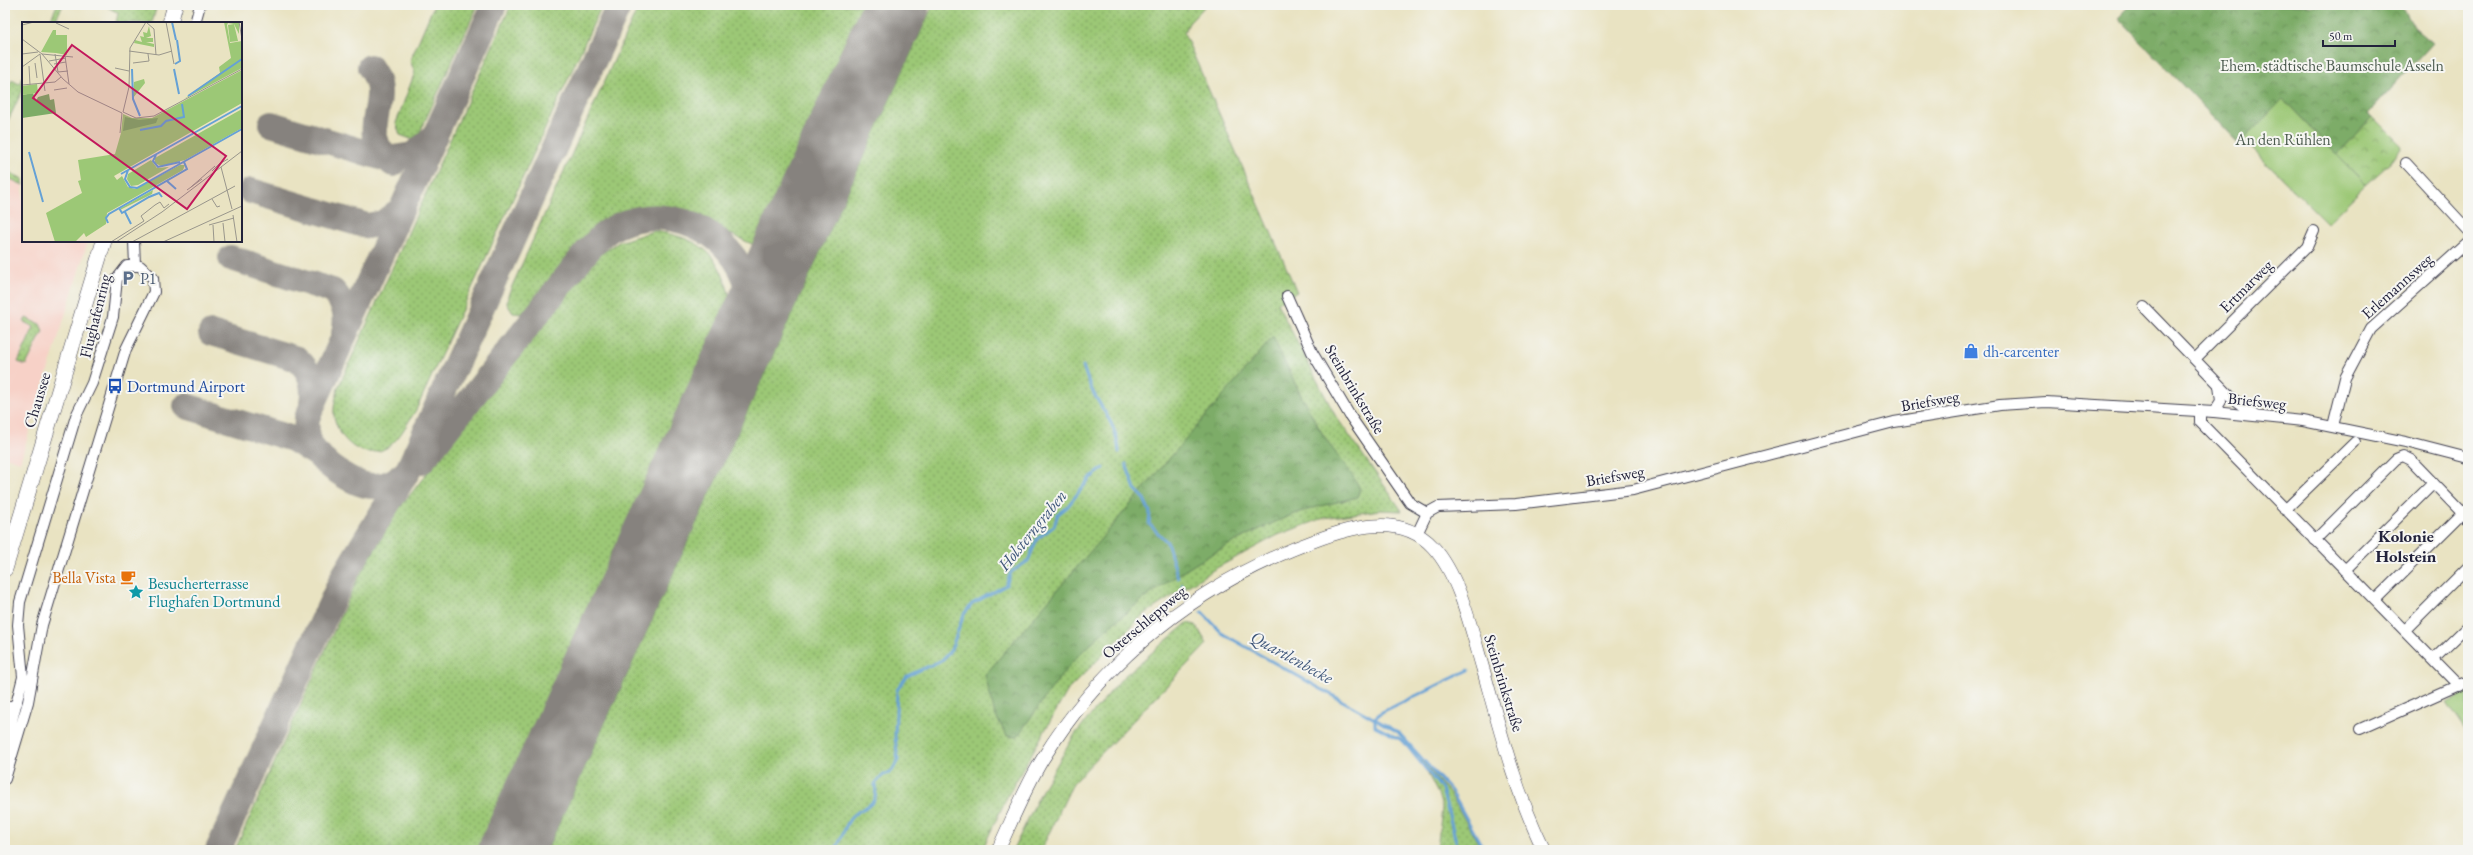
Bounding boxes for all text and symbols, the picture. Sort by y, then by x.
inset map [22,22,242,242]
scale bar [2323,22,2395,48]
text: 50 m [2329,28,2353,44]
park label: Ehem. städtische Baumschule Asseln [2220,55,2445,76]
park label: An den Rühlen [2234,129,2331,150]
street label: Erlemannsweg [2357,248,2438,324]
street label: Ertmarweg [2215,254,2278,317]
place label: P1 [140,268,157,289]
parking icon: P1 [119,269,137,287]
street label: Flughafenring [74,271,116,360]
street label: Steinbrinkstraße [1320,340,1390,438]
place label: dh-carcenter [1983,341,2060,362]
shop icon: dh-carcenter [1962,342,1980,360]
street label: Chaussee [19,370,55,430]
place label: Dortmund Airport [127,376,245,397]
bus stop icon: Dortmund Airport [106,377,124,395]
street label: Briefsweg [1899,385,1962,416]
street label: Briefsweg [2227,387,2288,415]
street label: Briefsweg [1584,460,1647,491]
water label: Holsterngraben [992,485,1071,576]
district label: Kolonie Holstein [2376,525,2437,567]
place label: Bella Vista [52,567,117,588]
cafe icon: Bella Vista [119,568,137,586]
place label: Besucherterrasse Flughafen Dortmund [148,573,281,612]
street label: Osterschleppweg [1097,580,1191,664]
place icon: Besucherterrasse Flughafen Dortmund [127,583,145,601]
water label: Quartlenbecke [1247,625,1337,689]
street label: Steinbrinkstraße [1479,632,1529,734]

